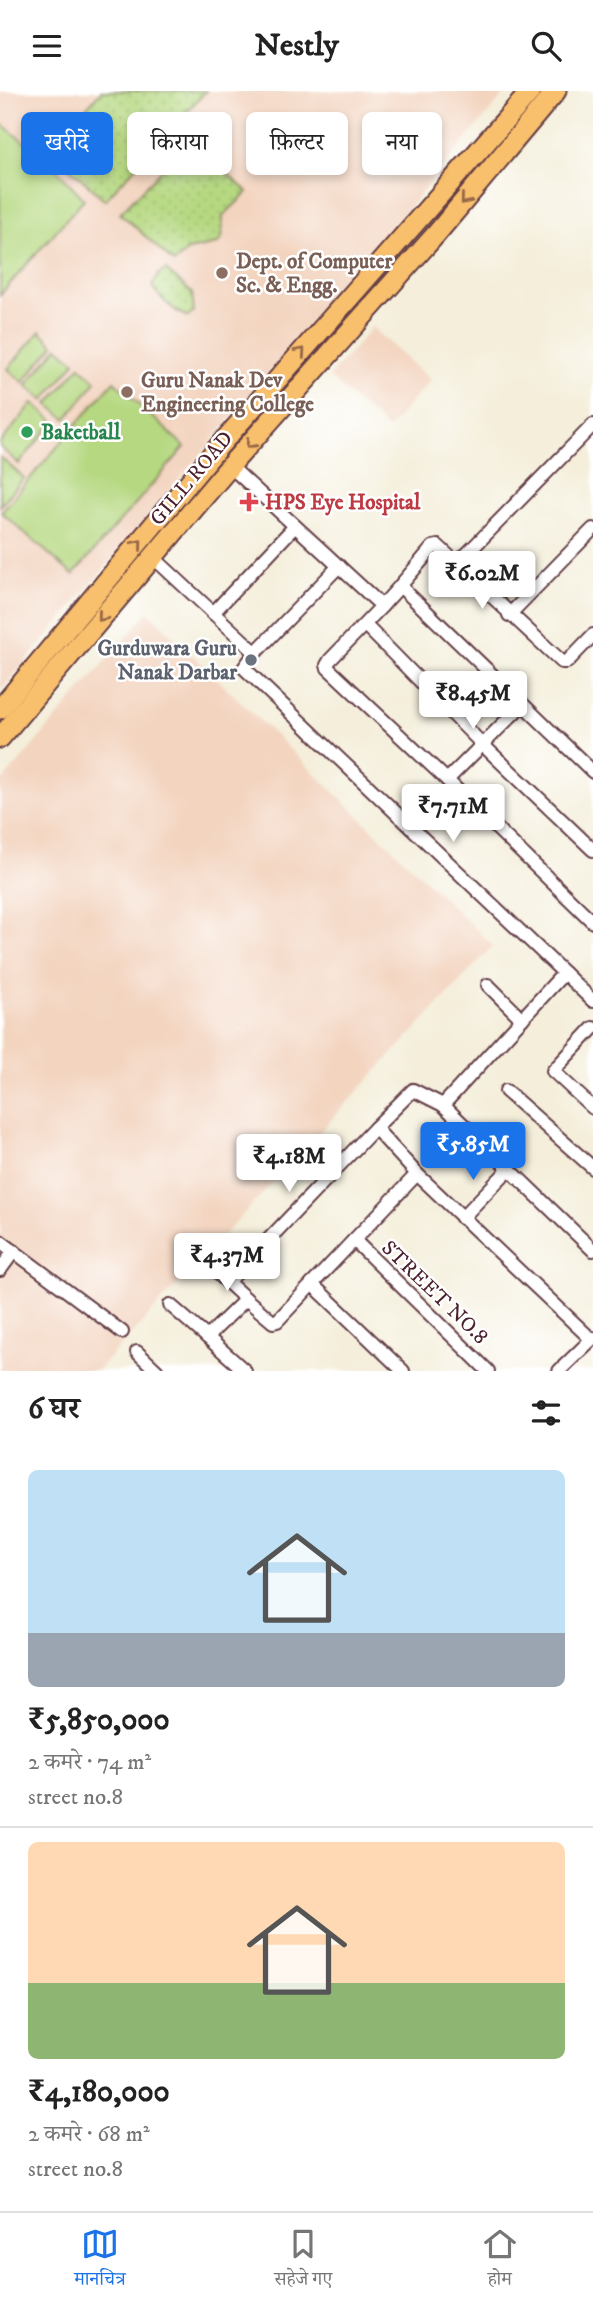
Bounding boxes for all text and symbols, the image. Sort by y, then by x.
text: Nestly [254,26,339,66]
icon: menu [28,27,66,65]
icon: search [527,27,565,65]
chip: खरीदें [21,112,113,175]
chip: किराया [127,112,232,175]
chip: फ़िल्टर [246,112,348,175]
chip: नया [362,112,442,175]
one-way arrow [461,191,473,204]
place label: Dept. of Computer Sc. & Engg. [236,249,393,299]
marker: Dept. of Computer Sc. & Engg. [214,265,230,281]
one-way arrow [293,347,305,360]
place label: Guru Nanak Dev Engineering College [141,368,314,418]
marker: Guru Nanak Dev Engineering College [119,384,135,400]
place label: Baketball [41,420,121,446]
marker: Baketball [19,424,35,440]
street label: GILL ROAD [145,426,239,531]
one-way arrow [246,435,258,448]
place label: HPS Eye Hospital [265,490,421,516]
marker: HPS Eye Hospital [239,492,259,512]
one-way arrow [130,539,142,552]
pin: ₹6.02M [425,552,539,611]
text: ₹6.02M [444,559,520,588]
one-way arrow [98,609,111,622]
place label: Gurduwara Guru Nanak Darbar [97,636,238,686]
marker: Gurduwara Guru Nanak Darbar [243,652,259,668]
pin: ₹8.45M [416,671,530,731]
text: ₹8.45M [435,679,511,708]
pin: ₹7.71M [396,785,510,844]
text: ₹7.71M [418,792,488,821]
pin: ₹5.85M [416,1123,530,1182]
text: ₹5.85M [436,1130,510,1159]
pin: ₹4.18M [232,1135,346,1194]
text: ₹4.18M [252,1142,326,1171]
pin: ₹4.37M [170,1233,284,1293]
street label: STREET NO.8 [376,1235,493,1350]
text: ₹4.37M [190,1241,264,1270]
text: 6 घर [28,1391,80,1428]
icon: filters [527,1394,565,1432]
icon: home [234,1515,360,1641]
text: ₹5,850,000 [28,1702,170,1739]
text: 2 कमरे · 74 m² [28,1748,151,1777]
text: street no.8 [28,1783,123,1812]
icon: home [234,1887,360,2013]
text: ₹4,180,000 [28,2074,170,2111]
text: 2 कमरे · 68 m² [28,2120,150,2149]
text: street no.8 [28,2155,123,2184]
tab: मानचित्र [74,2225,126,2297]
tab: सहेजे गए [274,2225,332,2297]
tab: होम [481,2225,519,2297]

